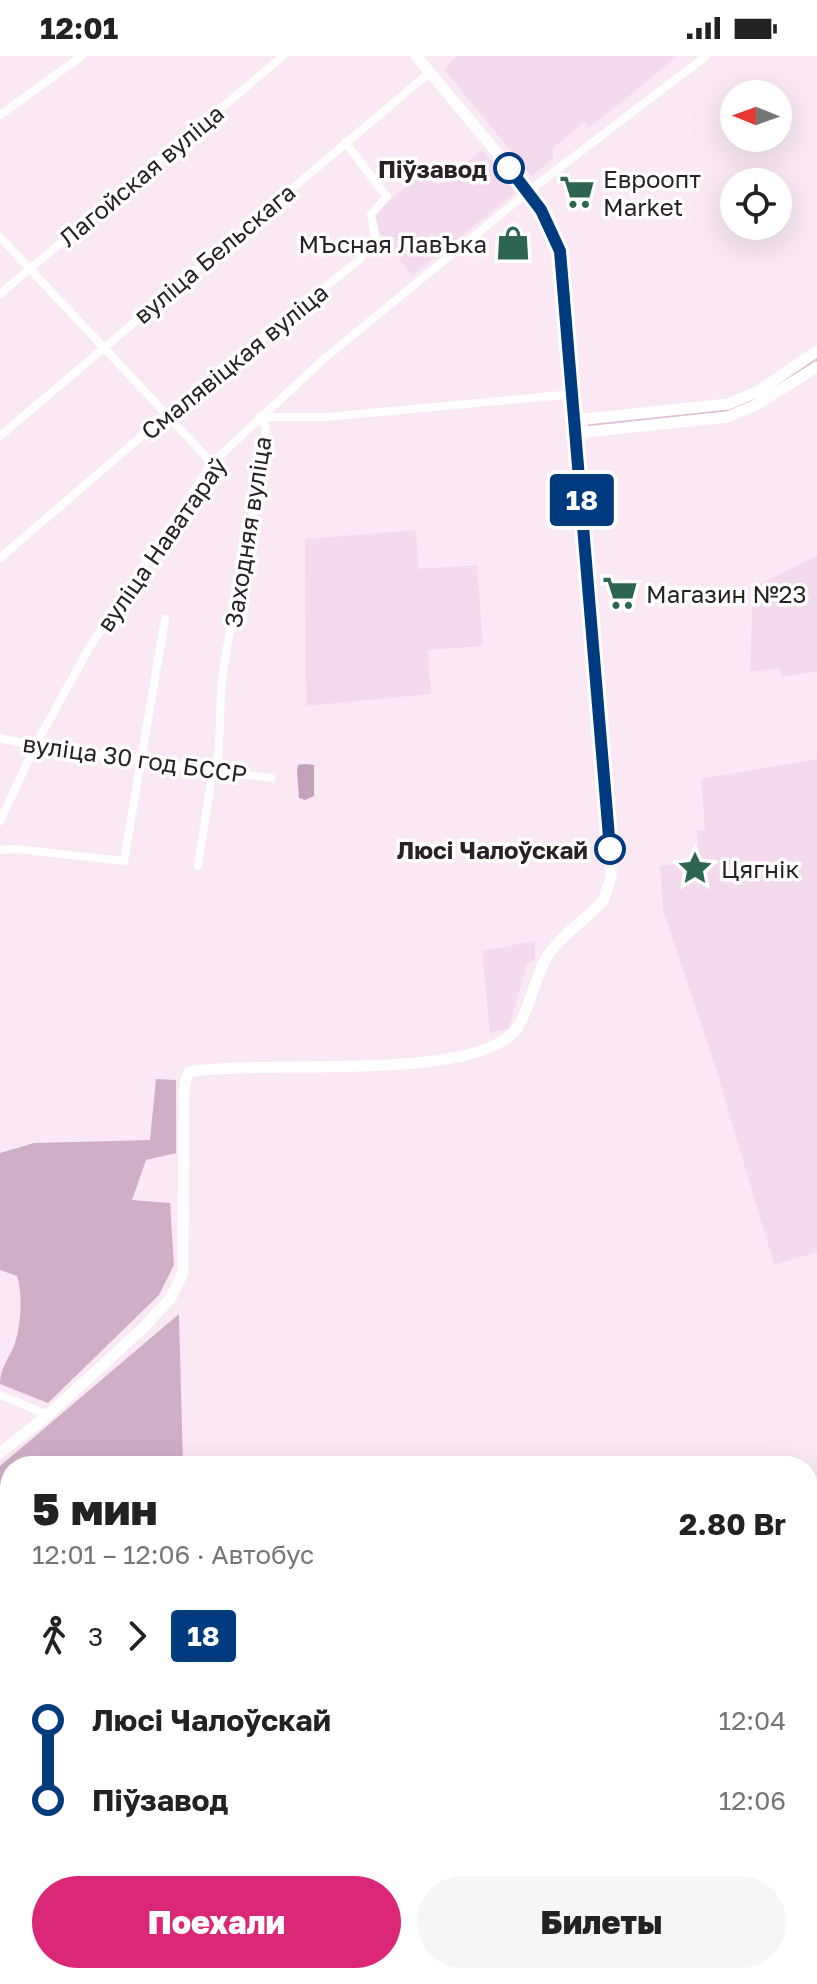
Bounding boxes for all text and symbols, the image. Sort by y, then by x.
text: 12:01 [40,10,118,46]
north arrow [720,80,792,152]
map controls [720,80,792,240]
street label: Лагойская вуліца [53,98,229,252]
marker: Піўзавод [494,153,524,183]
place label: Піўзавод [378,154,487,183]
place label: Евроопт Market [603,164,701,221]
button: locate [720,168,792,240]
supermarket icon: Евроопт Market [558,173,596,211]
street label: вуліца Бельскага [127,177,301,329]
shop icon: МЪсная ЛавЪка [494,224,532,262]
place label: МЪсная ЛавЪка [298,229,487,258]
street label: Смалявіцкая вуліца [135,277,333,445]
street label: Заходняя вуліца [218,434,276,630]
street label: вуліца Наватараў [90,451,232,637]
line badge: 18 [546,474,618,526]
text: 18 [566,483,598,516]
supermarket icon: Магазин №23 [601,574,639,612]
place label: Магазин №23 [646,579,806,608]
street label: вуліца 30 год БССР [21,728,249,788]
marker: Люсі Чалоўскай [595,834,625,864]
place label: Люсі Чалоўскай [397,835,588,864]
place icon: Цягнік [676,849,714,887]
place label: Цягнік [721,854,799,883]
text: 5 мин [32,1482,158,1535]
text: 2.80 Br [679,1506,786,1542]
text: 12:01 – 12:06 · Автобус [32,1539,314,1570]
icon: walk [32,1614,76,1658]
icon: forward [115,1614,159,1658]
text: 18 [187,1619,220,1652]
text: 3 [88,1621,103,1652]
text: Люсі Чалоўскай [92,1702,331,1738]
text: 12:04 [719,1705,786,1736]
text: Піўзавод [92,1782,228,1818]
text: 12:06 [719,1785,786,1816]
button: Поехали [32,1876,401,1968]
button: Билеты [417,1876,786,1968]

